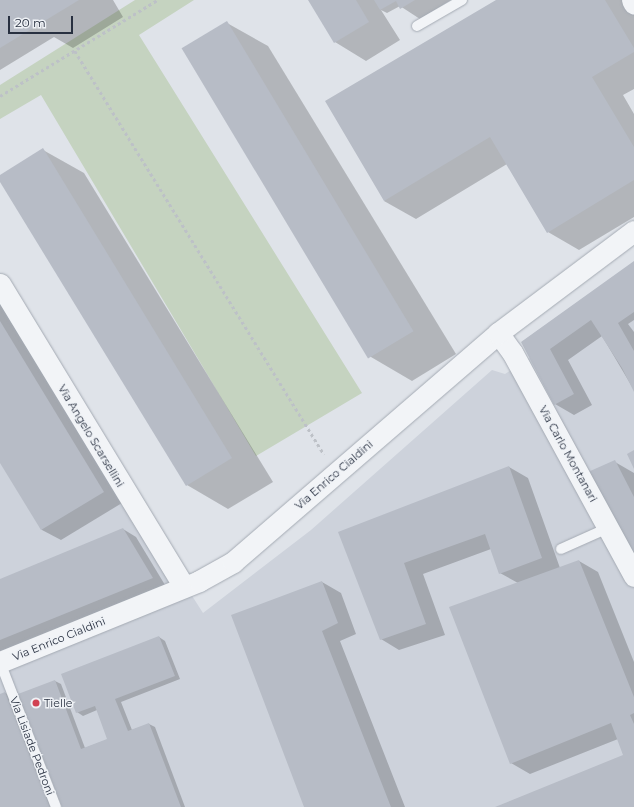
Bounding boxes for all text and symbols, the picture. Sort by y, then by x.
scale bar [10,8,75,34]
text: 20 m [15,15,46,30]
street label: Via Angelo Scarsellini [55,382,127,490]
street label: Via Carlo Montanari [536,404,600,504]
street label: Via Enrico Cialdini [292,438,376,512]
street label: Via Enrico Cialdini [11,614,107,664]
street label: Via Lisiade Pedroni [7,695,57,797]
place label: Tielle [44,696,72,710]
marker: Tielle [31,698,41,708]

